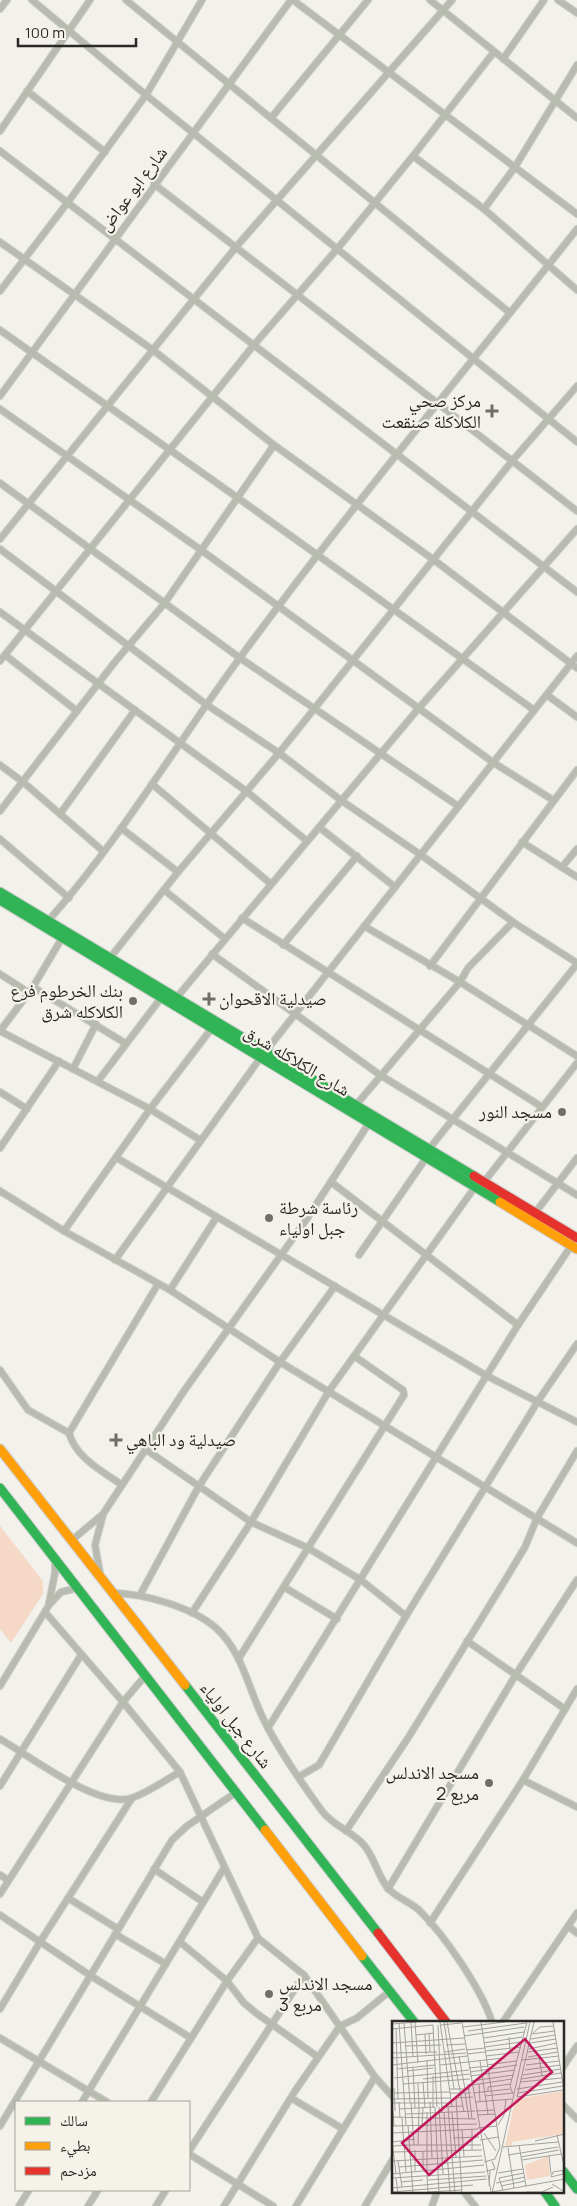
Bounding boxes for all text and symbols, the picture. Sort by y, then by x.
scale bar [18,15,135,47]
text: 100 m [25,22,65,43]
street label: شارع ابو عواض [92,141,172,236]
place label: مركز صحي الكلاكلة صنقعت [382,388,481,433]
marker: مركز صحي الكلاكلة صنقعت [485,404,499,418]
place label: بنك الخرطوم فرع الكلاكله شرق [10,978,123,1023]
place label: صيدلية الاقحوان [219,986,327,1010]
marker: صيدلية الاقحوان [203,993,215,1005]
marker: بنك الخرطوم فرع الكلاكله شرق [127,995,139,1007]
street label: شارع الكلاكله شرق [240,1019,355,1101]
place label: مسجد النور [478,1099,552,1123]
marker: مسجد النور [556,1106,568,1118]
place label: رئاسة شرطة جبل اولياء [279,1195,358,1240]
marker: رئاسة شرطة جبل اولياء [263,1212,275,1224]
place label: صيدلية ود الباهي [126,1427,236,1455]
marker: صيدلية ود الباهي [110,1434,122,1446]
street label: شارع جبل اولياء [195,1676,278,1773]
place label: مسجد الاندلس مربع 2 [386,1760,479,1806]
marker: مسجد الاندلس مربع 2 [483,1777,495,1789]
place label: مسجد الاندلس مربع 3 [279,1971,372,2017]
marker: مسجد الاندلس مربع 3 [263,1988,275,2000]
inset map [392,2021,564,2194]
legend [15,2101,190,2191]
text: سالك [60,2110,88,2131]
text: بطيء [60,2135,90,2158]
text: مزدحم [60,2160,97,2181]

